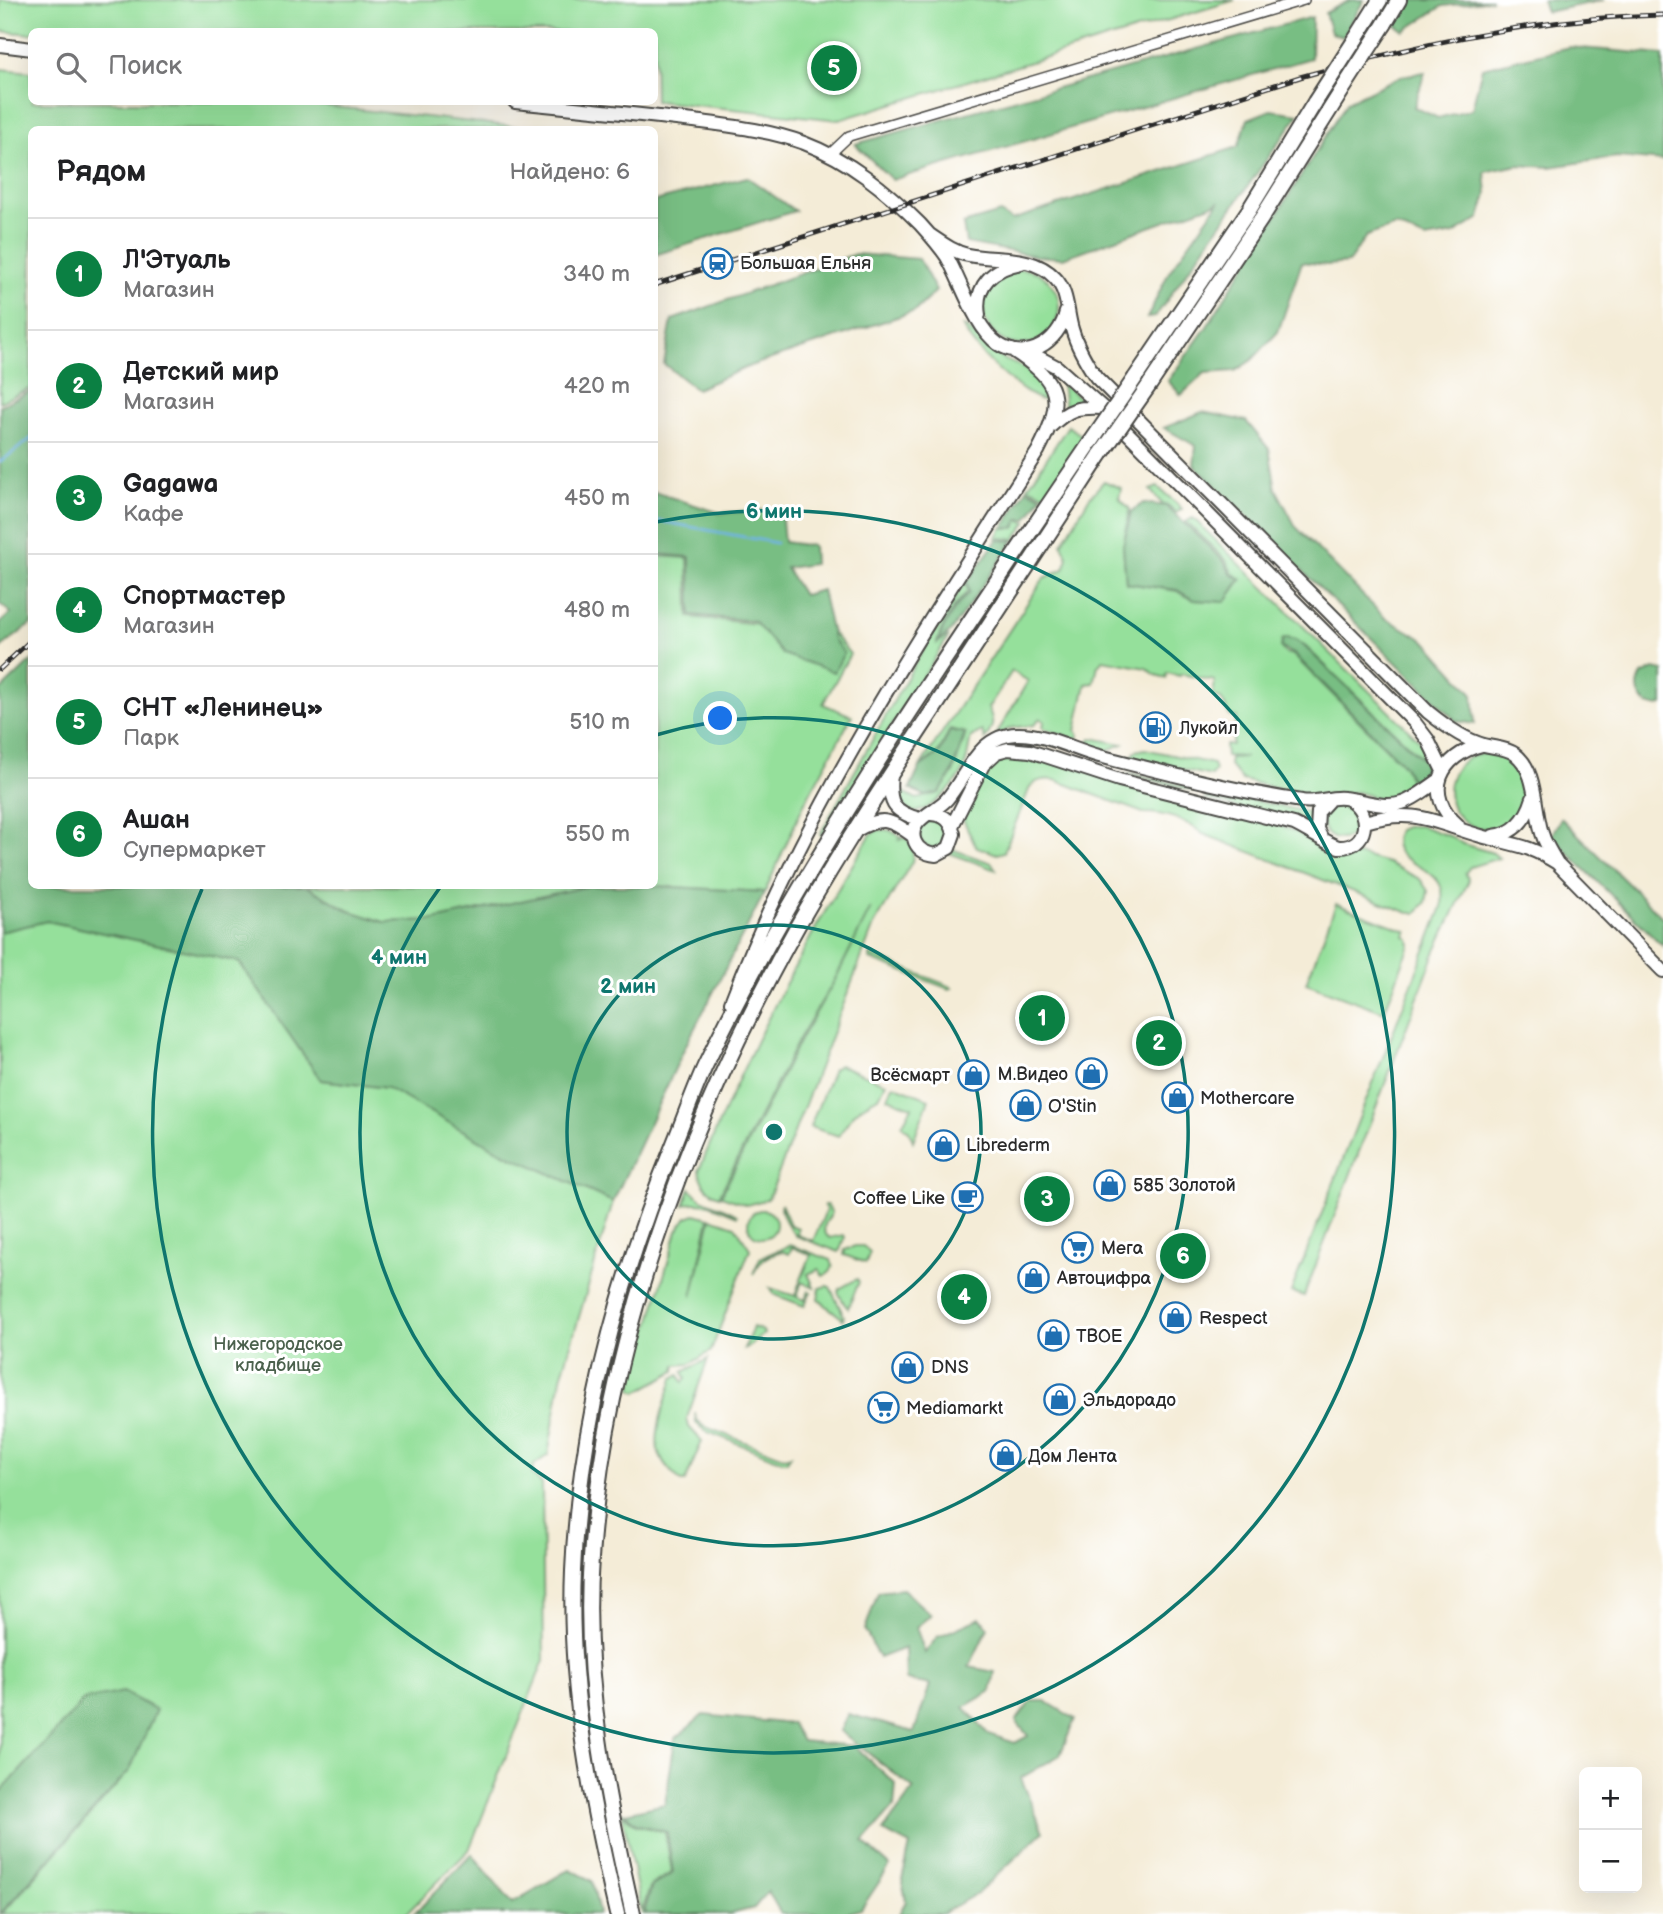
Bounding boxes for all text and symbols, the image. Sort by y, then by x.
search box [28,28,658,105]
pin: 5 [811,42,857,94]
icon: search [52,48,90,86]
text: Поиск [108,51,182,82]
text: Рядом [56,154,146,190]
text: Найдено: 6 [509,158,630,186]
text: Л'Этуаль [123,245,231,276]
station icon: Большая Ельня [700,246,734,280]
place label: Большая Ельня [740,253,871,274]
text: 1 [74,260,84,288]
text: 340 m [563,260,630,288]
text: Магазин [123,276,215,304]
text: Детский мир [123,357,279,388]
text: 2 [72,372,86,400]
text: 420 m [564,372,630,400]
text: Магазин [123,388,215,416]
text: Gagawa [123,469,218,500]
text: 3 [72,484,86,512]
text: 450 m [564,484,630,512]
text: 6 мин [746,499,802,524]
text: Кафе [123,500,184,528]
text: Спортмастер [123,581,286,612]
text: 4 [72,596,86,624]
text: 480 m [564,596,630,624]
text: Магазин [123,612,215,640]
text: СНТ «Ленинец» [123,693,324,724]
your location [703,701,737,735]
text: 5 [72,708,86,736]
text: 510 m [569,708,630,736]
fuel station icon: Лукойл [1139,711,1173,745]
place label: Лукойл [1178,718,1238,739]
text: Парк [123,724,179,752]
text: Ашан [123,805,190,836]
text: 6 [72,820,86,848]
text: 550 m [565,820,630,848]
text: Супермаркет [123,836,266,864]
text: 4 мин [371,945,427,970]
text: 2 мин [600,974,656,999]
pin: 1 [1019,992,1065,1044]
pin: 2 [1136,1017,1182,1069]
shop icon: М.Видео [1074,1057,1108,1091]
shop icon: Всёсмарт [956,1058,990,1092]
place label: М.Видео [998,1064,1068,1085]
place label: Всёсмарт [870,1065,951,1086]
shop icon: Mothercare [1160,1081,1194,1115]
place label: Mothercare [1200,1088,1295,1109]
shop icon: O'Stin [1008,1089,1042,1123]
place label: O'Stin [1048,1096,1097,1117]
centre of rings [762,1120,786,1144]
shop icon: Librederm [926,1128,960,1162]
place label: Librederm [966,1135,1050,1156]
shop icon: 585 Золотой [1093,1168,1127,1202]
pin: 3 [1024,1173,1070,1225]
place label: 585 Золотой [1133,1175,1236,1196]
cafe icon: Coffee Like [951,1181,985,1215]
place label: Coffee Like [853,1188,945,1209]
pin: 6 [1160,1230,1206,1282]
supermarket icon: Мега [1061,1231,1095,1265]
place label: Мега [1101,1238,1144,1259]
shop icon: Автоцифра [1017,1261,1051,1295]
place label: Автоцифра [1056,1268,1152,1289]
pin: 4 [941,1271,987,1323]
shop icon: Respect [1159,1301,1193,1335]
place label: Respect [1199,1308,1268,1329]
shop icon: ТВОЕ [1036,1319,1070,1353]
place label: ТВОЕ [1076,1326,1123,1347]
park label: Нижегородское кладбище [213,1334,343,1376]
shop icon: DNS [891,1350,925,1384]
place label: DNS [931,1357,969,1378]
shop icon: Эльдорадо [1043,1383,1077,1417]
place label: Эльдорадо [1083,1390,1176,1411]
supermarket icon: Mediamarkt [866,1391,900,1425]
place label: Mediamarkt [906,1398,1004,1419]
shop icon: Дом Лента [988,1439,1022,1473]
place label: Дом Лента [1028,1446,1118,1467]
map controls [1579,1767,1642,1893]
button: + [1579,1767,1642,1830]
button: − [1579,1830,1642,1893]

